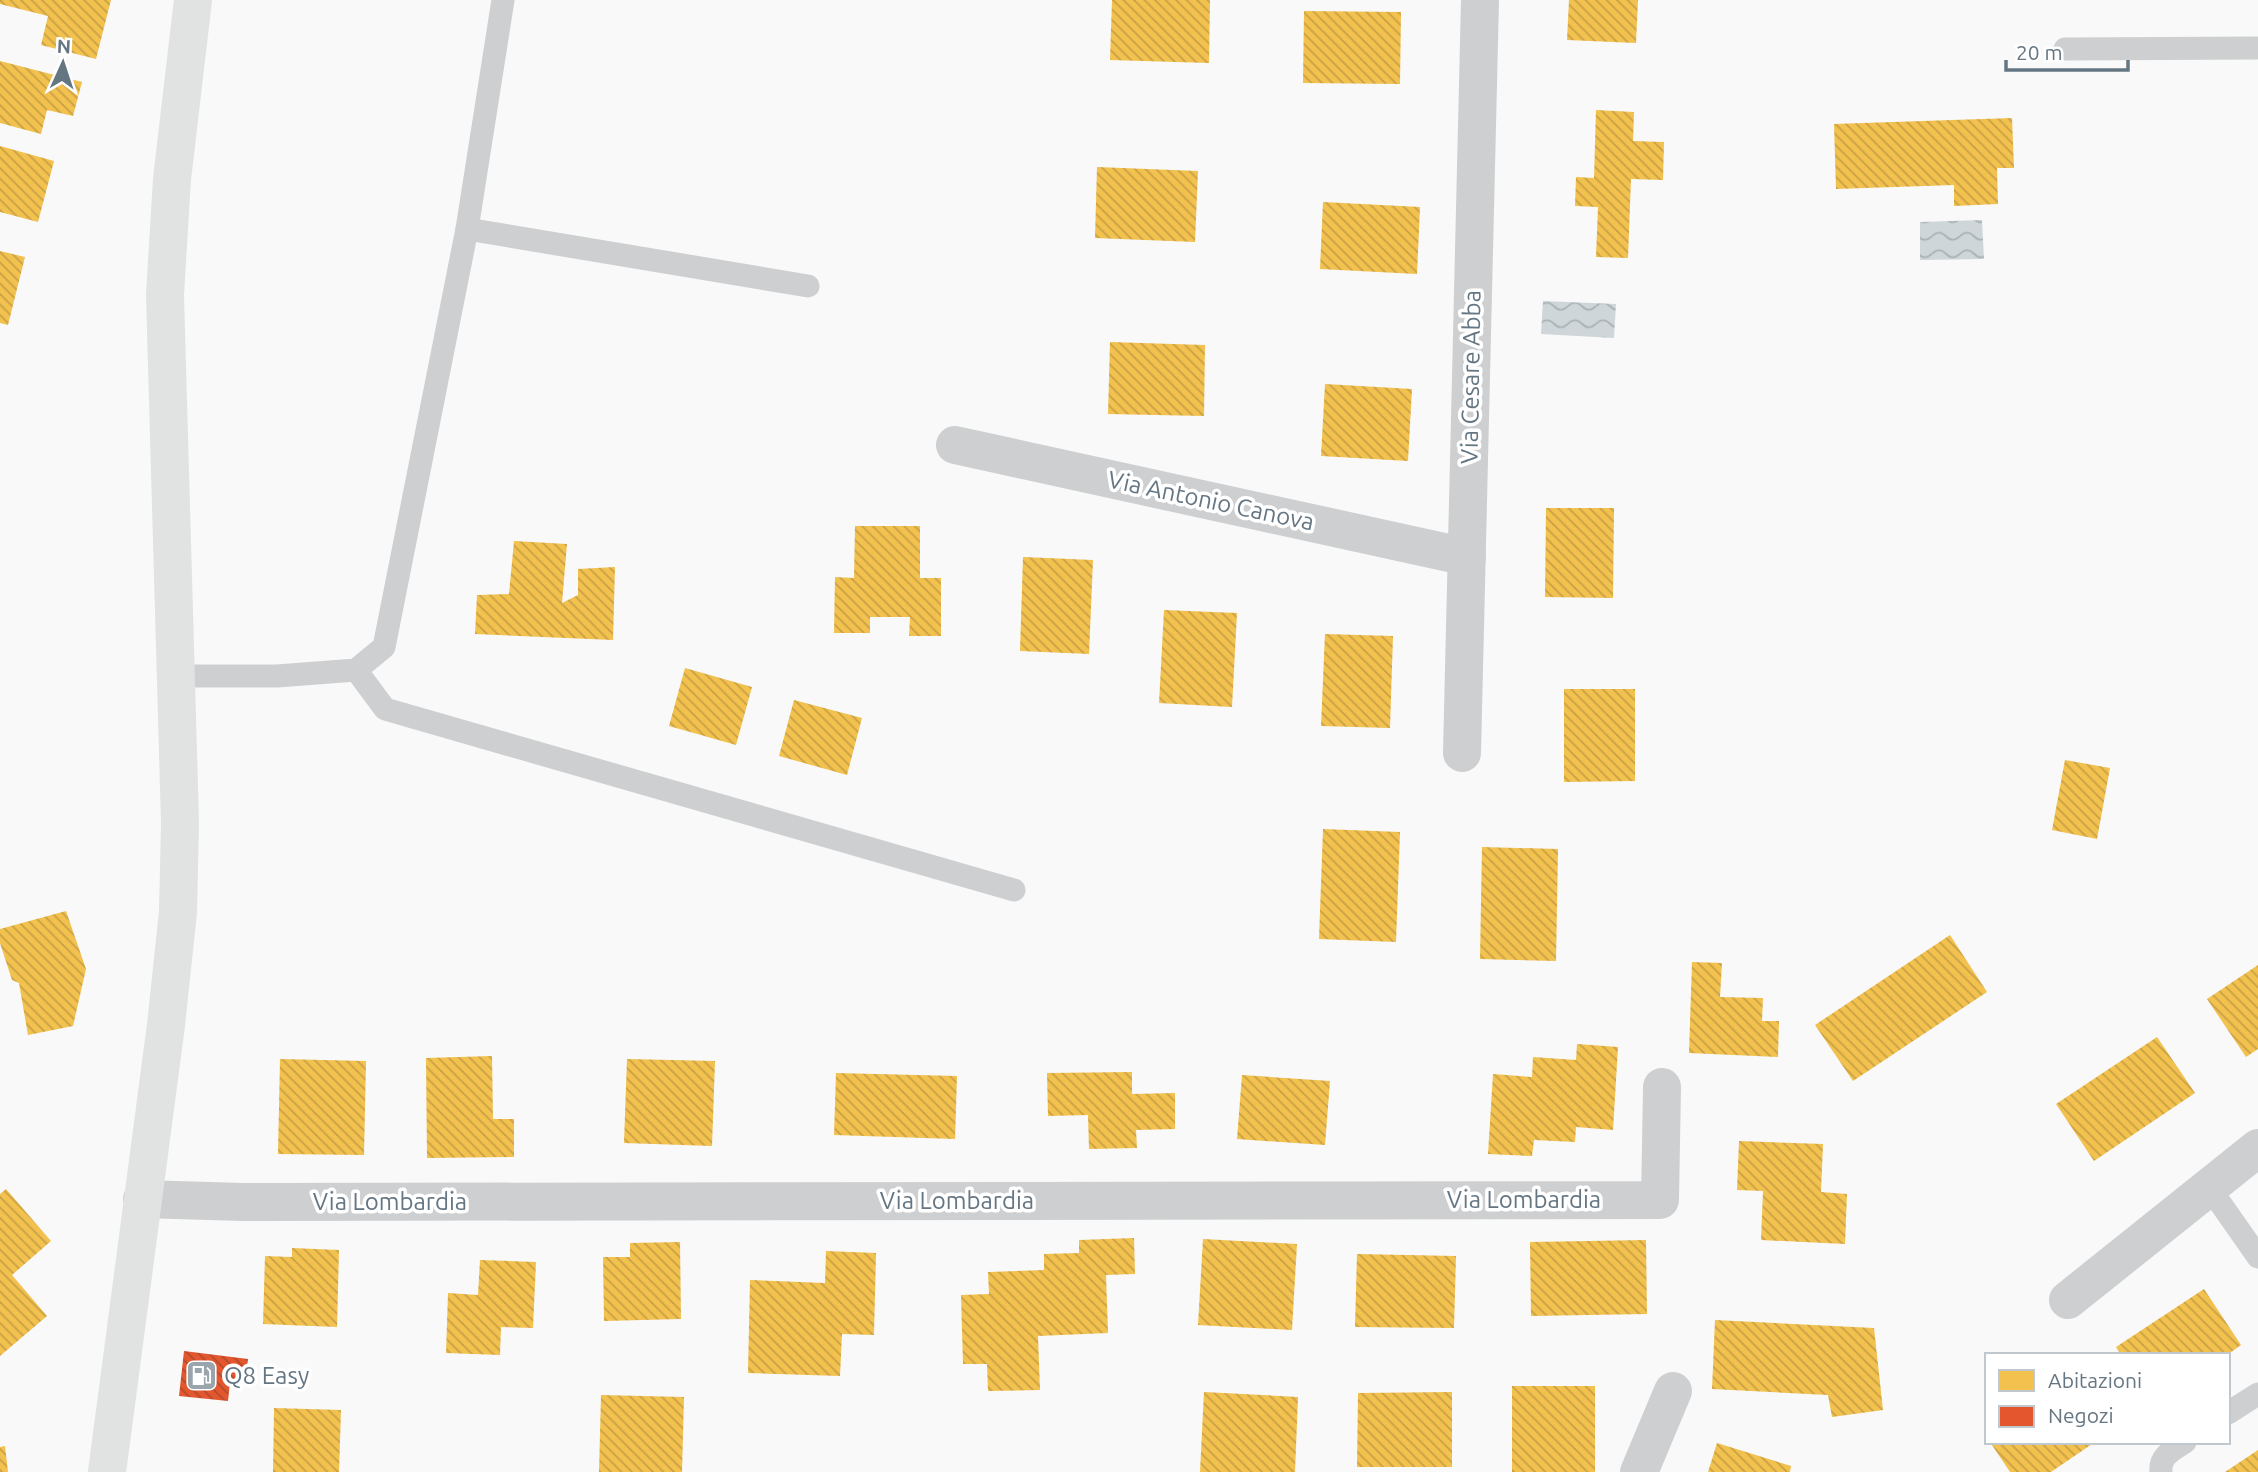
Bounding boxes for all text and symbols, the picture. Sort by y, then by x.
north arrow [28,28,98,98]
scale bar [2006,28,2128,72]
text: N [56,35,72,57]
text: 20 m [2016,40,2063,64]
street label: Via Cesare Abba [1455,290,1486,464]
street label: Via Antonio Canova [1105,465,1317,536]
street label: Via Lombardia [1447,1186,1601,1213]
street label: Via Lombardia [880,1187,1034,1214]
street label: Via Lombardia [313,1188,467,1215]
legend [1985,1353,2230,1444]
fuel station icon: Q8 Easy [184,1359,218,1393]
place label: Q8 Easy [224,1362,310,1389]
text: Abitazioni [2048,1368,2142,1392]
text: Negozi [2048,1403,2114,1427]

